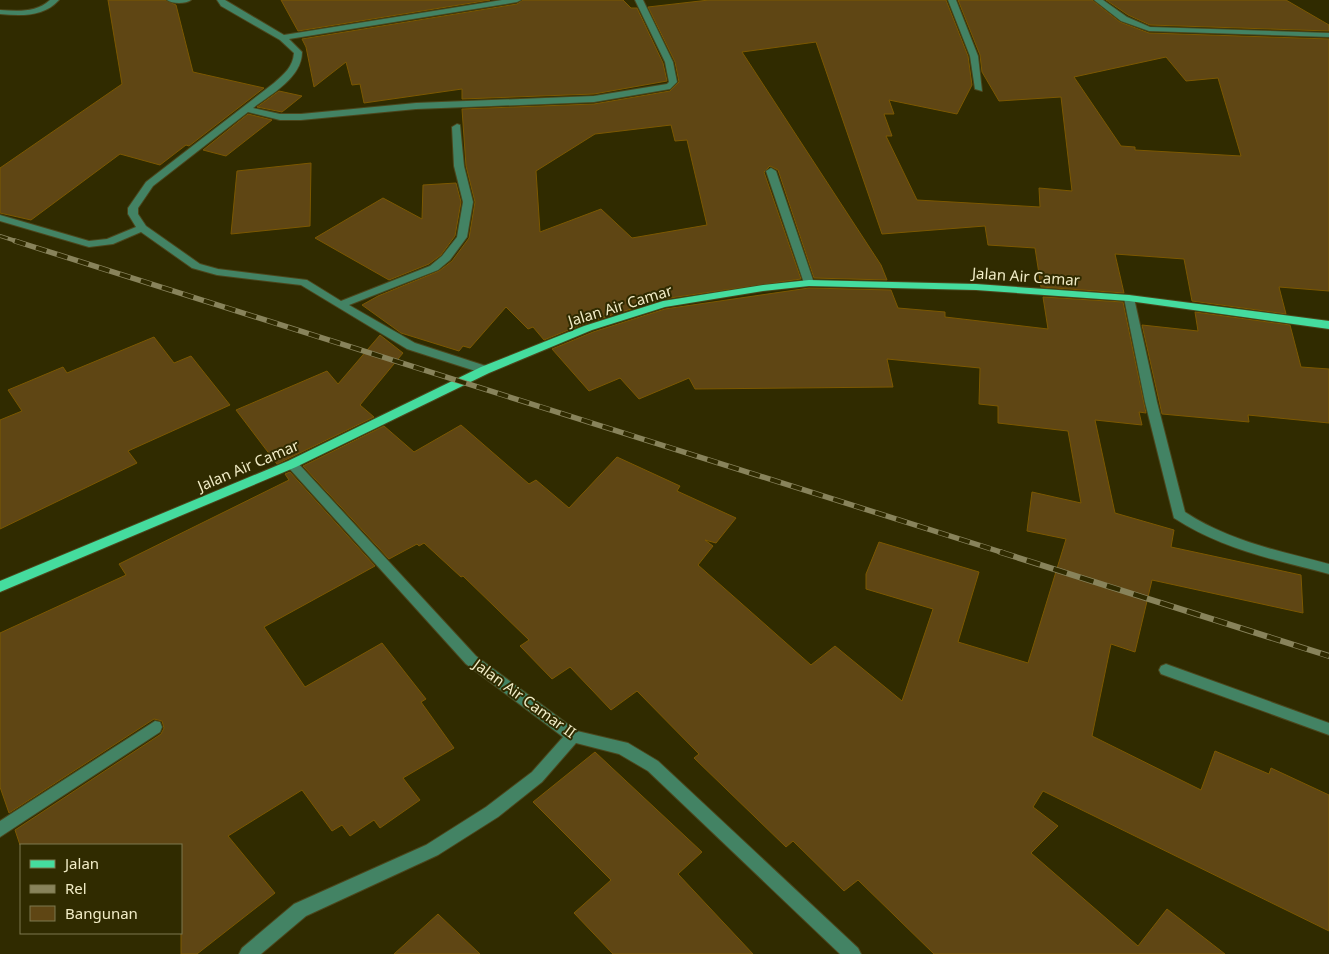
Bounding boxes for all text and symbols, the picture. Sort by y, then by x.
street label: Jalan Air Camar [969,262,1081,290]
street label: Jalan Air Camar [564,280,675,331]
street label: Jalan Air Camar [193,435,302,496]
street label: Jalan Air Camar II [468,653,580,742]
legend [20,844,182,934]
text: Jalan [63,853,99,873]
text: Rel [65,878,87,898]
text: Bangunan [65,903,138,923]

